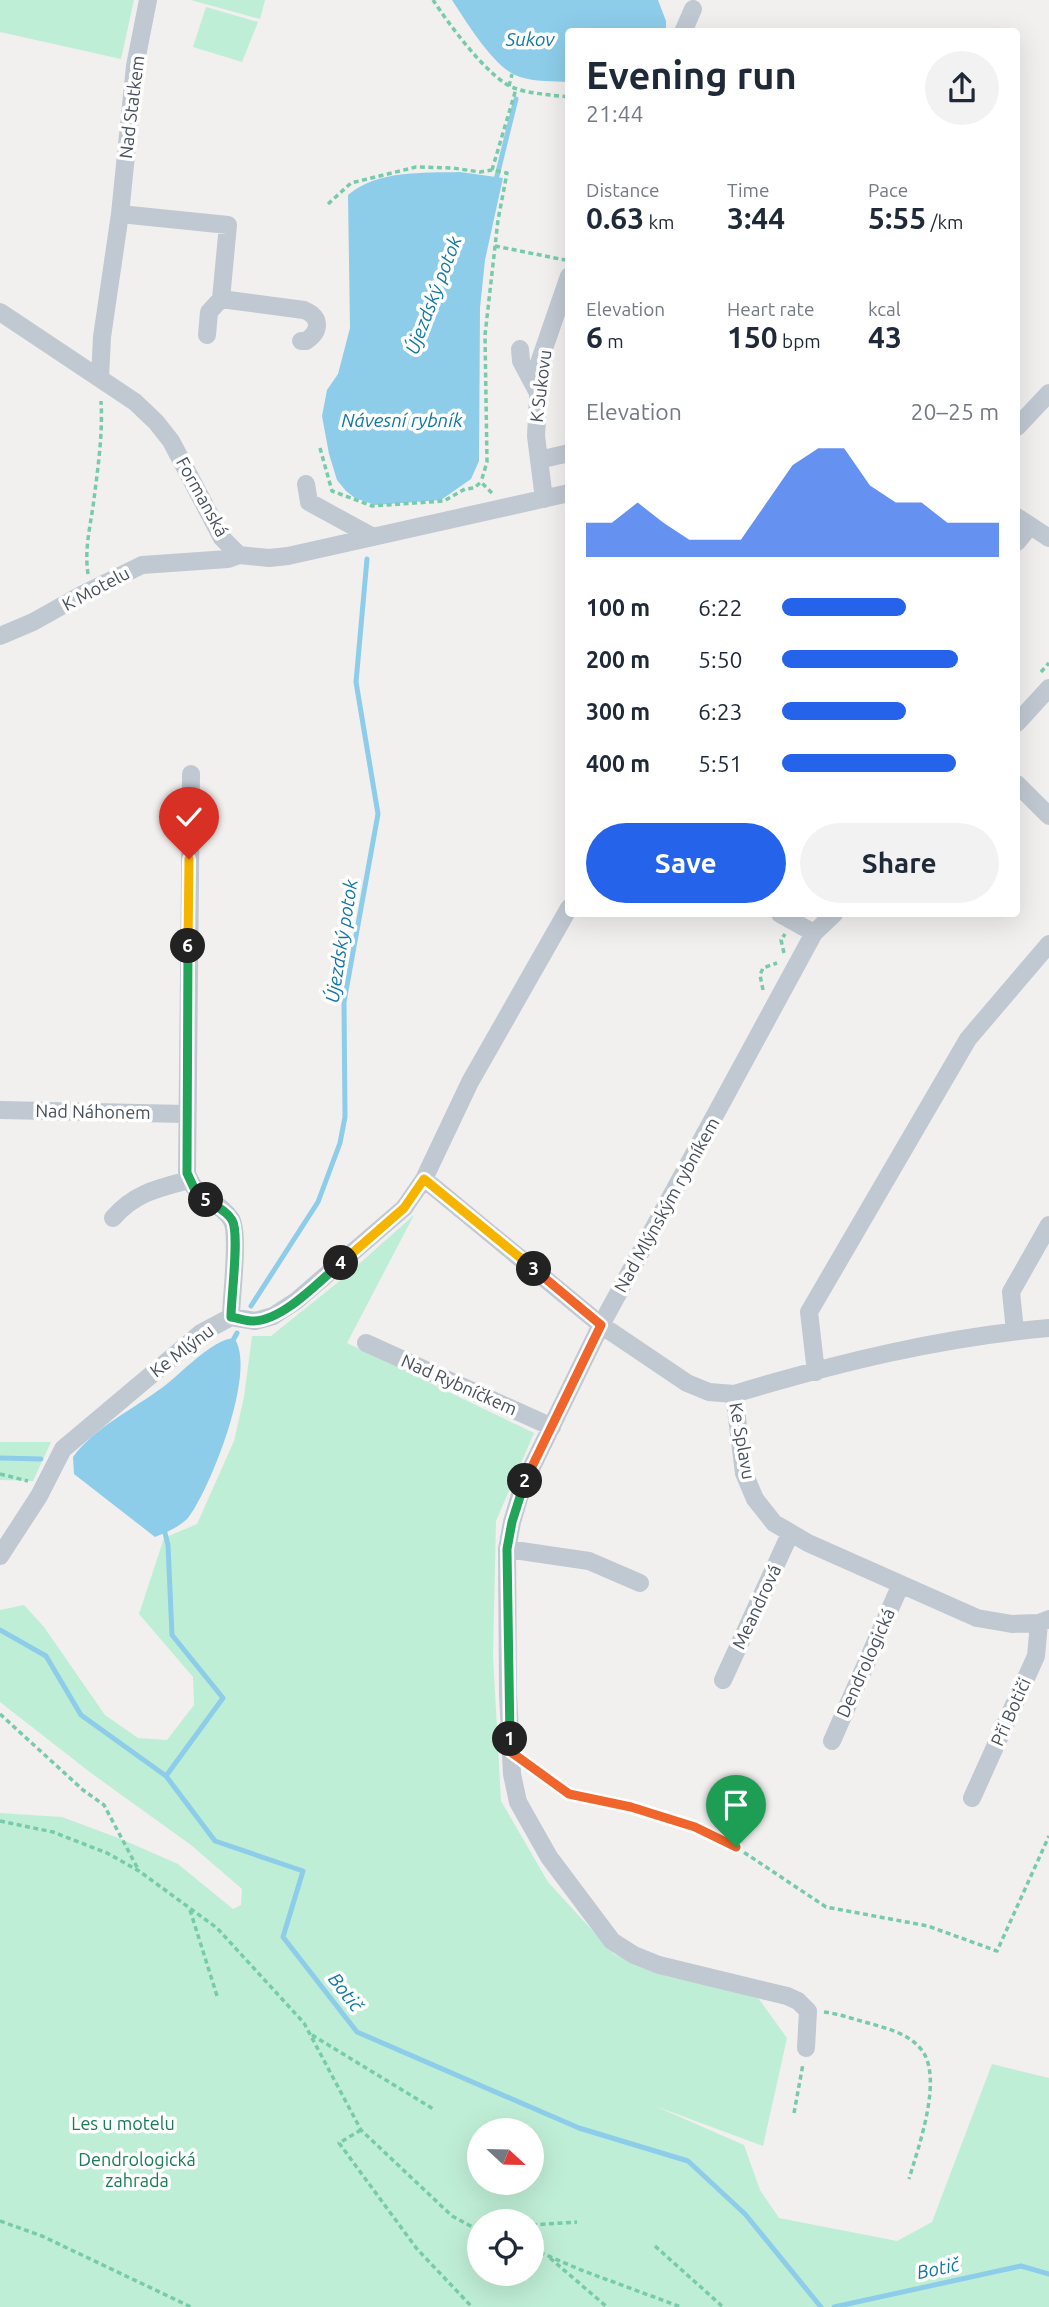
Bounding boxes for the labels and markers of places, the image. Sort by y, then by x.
pin [159,787,219,859]
pin: 6 [170,928,206,964]
pin: 5 [188,1182,224,1218]
pin: 4 [324,1246,358,1280]
pin: 3 [516,1252,552,1286]
pin: 2 [508,1464,542,1498]
pin: 1 [492,1722,528,1756]
pin [706,1775,766,1847]

